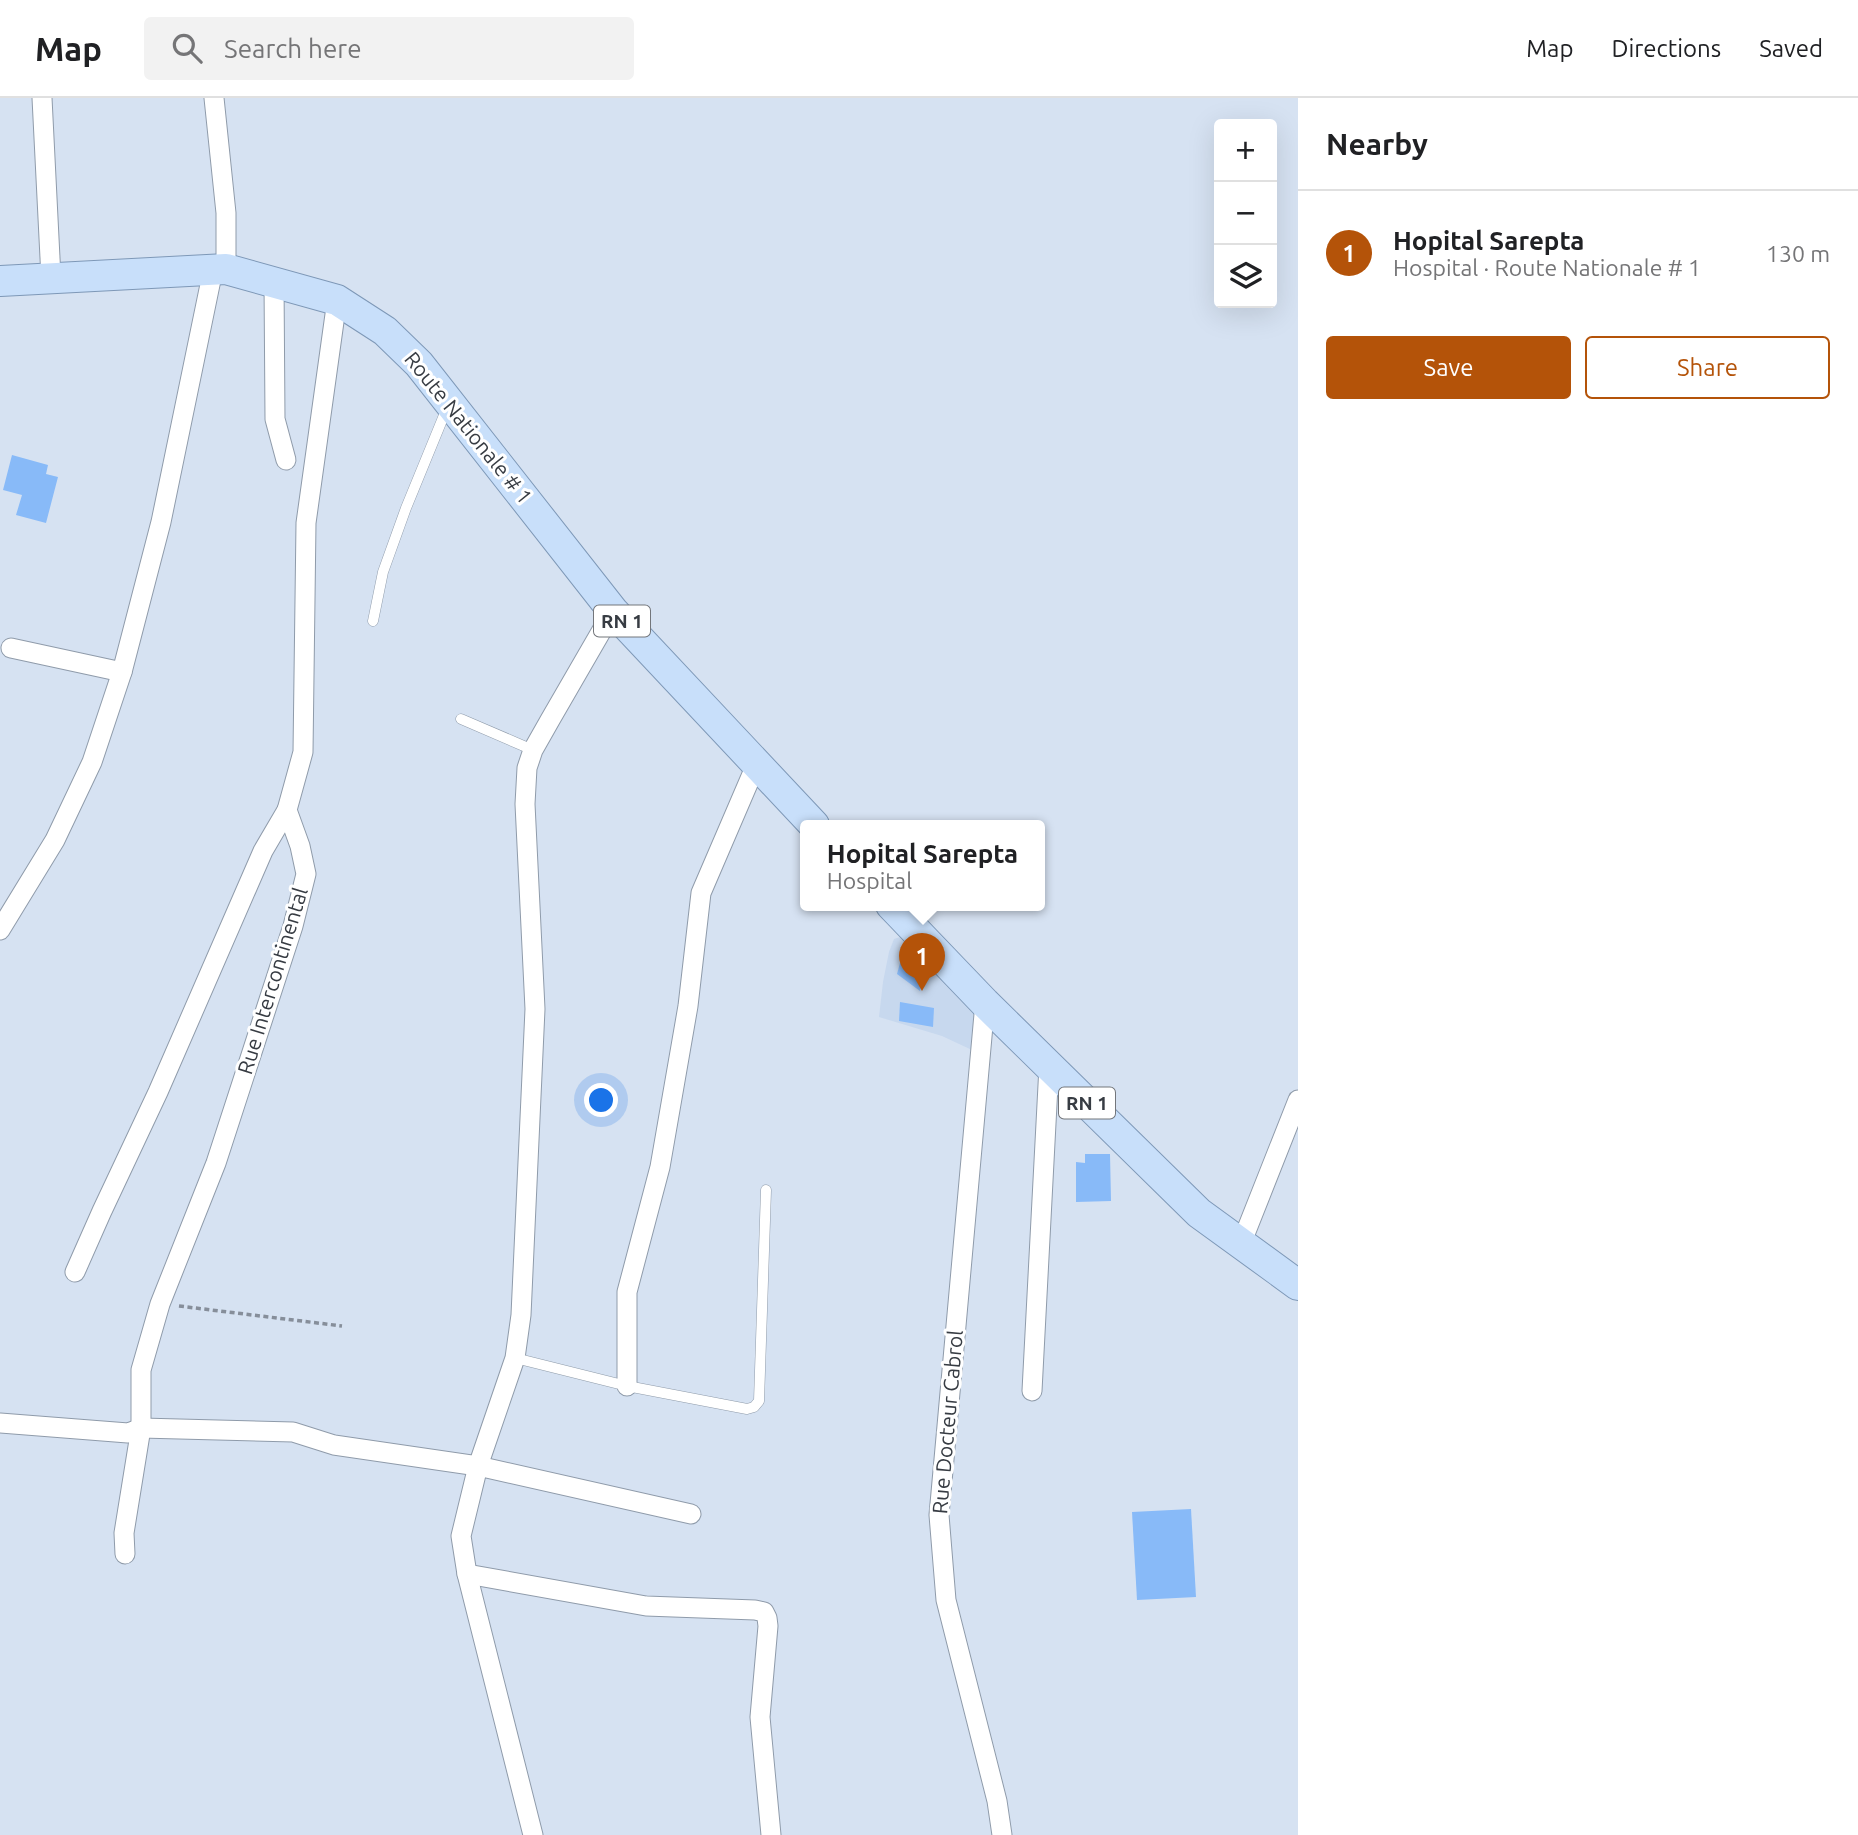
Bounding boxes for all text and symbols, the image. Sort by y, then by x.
search box [144,17,634,80]
icon: search [168,29,206,67]
text: Map [35,30,102,67]
text: Search here [224,34,362,63]
text: Map [1526,35,1573,62]
text: Directions [1611,35,1721,62]
text: Saved [1759,35,1823,62]
map controls [1214,119,1277,308]
button: + [1214,119,1277,182]
text: Nearby [1326,127,1428,161]
button: − [1214,182,1277,245]
text: Hopital Sarepta [1393,226,1584,255]
text: 1 [1343,241,1355,266]
text: 130 m [1766,241,1830,266]
button: layers [1214,245,1277,308]
text: Hospital · Route Nationale # 1 [1393,255,1701,280]
button: Save [1326,336,1571,399]
button: Share [1585,336,1830,399]
street label: Route Nationale # 1 [400,347,537,508]
road number: RN 1 [594,606,650,636]
popup [800,820,1045,911]
text: Hopital Sarepta [827,839,1018,868]
text: Hospital [827,868,912,893]
street label: Rue Intercontinental [232,884,312,1077]
pin: 1 [899,933,945,991]
your location [584,1083,618,1117]
road number: RN 1 [1059,1088,1115,1119]
street label: Rue Docteur Cabrol [927,1329,967,1515]

